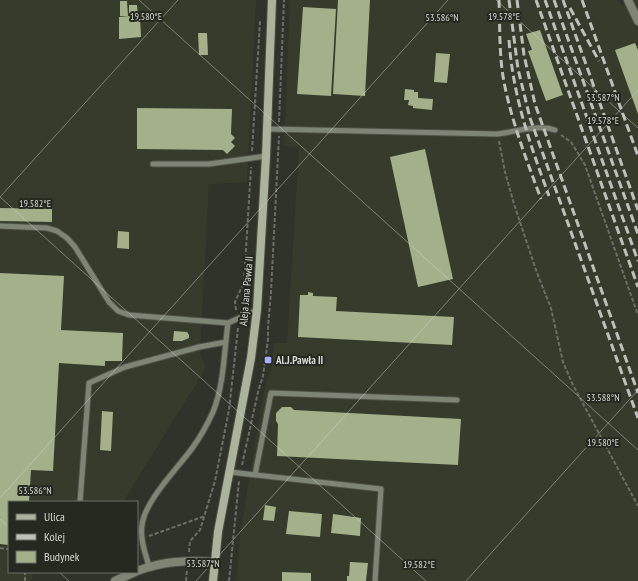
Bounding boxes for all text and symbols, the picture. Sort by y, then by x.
text: 19.580°E [130,10,162,23]
text: 19.578°E [488,10,520,23]
text: 53.586°N [425,11,459,24]
text: 53.587°N [586,91,620,104]
text: 19.578°E [587,114,619,127]
text: 19.582°E [19,197,51,210]
street label: Aleja Jana Pawła II [236,256,256,326]
place label: Al.J.Pawła II [275,353,323,367]
marker: Al.J.Pawła II [263,355,273,365]
text: 53.588°N [586,391,620,404]
text: 19.580°E [587,436,619,449]
text: 53.586°N [18,484,52,497]
legend [8,501,138,573]
text: Ulica [44,509,65,524]
text: Kolej [44,529,65,544]
text: Budynek [44,549,80,564]
text: 53.587°N [186,557,220,570]
text: 19.582°E [403,558,435,571]

